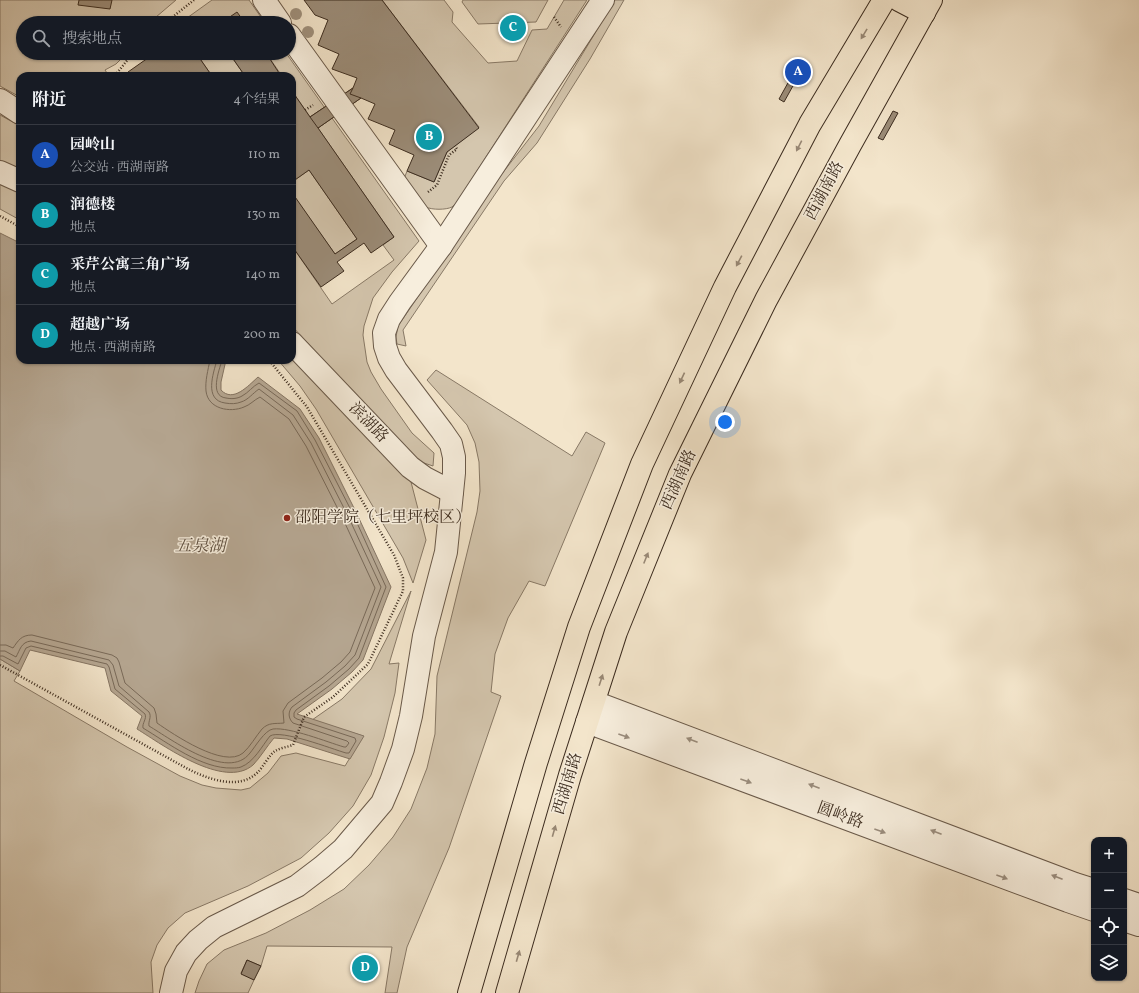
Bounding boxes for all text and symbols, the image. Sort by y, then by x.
pin: C [500,13,526,43]
search box [16,16,296,60]
icon: search [30,27,52,49]
one-way arrow [860,28,867,40]
text: 搜索地点 [62,29,122,50]
pin: A [785,57,811,87]
text: 附近 [32,89,66,112]
text: 4个结果 [233,91,280,109]
pin: B [416,122,442,152]
text: 园岭山 [70,135,115,156]
one-way arrow [795,140,802,152]
text: A [40,146,50,164]
text: 110 m [248,146,280,164]
street label: 西湖南路 [800,158,850,224]
text: 公交站 · 西湖南路 [70,159,169,177]
text: 润德楼 [70,195,115,216]
text: B [41,206,49,224]
text: 130 m [247,206,280,224]
text: 地点 [70,219,96,237]
text: 采芹公寓三角广场 [70,255,190,276]
one-way arrow [736,256,742,267]
text: C [41,266,49,284]
text: 140 m [246,266,280,284]
text: 地点 [70,279,96,297]
text: 超越广场 [70,315,130,336]
text: D [40,326,50,344]
text: 200 m [243,326,280,344]
text: 地点 · 西湖南路 [70,339,156,357]
one-way arrow [679,373,685,384]
street label: 滨湖路 [343,398,393,448]
your location [715,412,735,432]
street label: 西湖南路 [656,446,702,514]
place label: 邵阳学院（七里坪校区） [295,507,471,529]
marker: 邵阳学院（七里坪校区） [282,513,292,523]
water label: 五泉湖 [175,535,228,558]
one-way arrow [644,552,650,564]
one-way arrow [598,673,604,685]
one-way arrow [618,733,630,739]
one-way arrow [686,736,698,742]
street label: 西湖南路 [548,750,588,818]
one-way arrow [740,779,752,785]
one-way arrow [808,782,820,788]
street label: 圆岭路 [814,797,866,835]
one-way arrow [551,824,557,836]
one-way arrow [929,828,941,834]
one-way arrow [875,829,887,835]
map controls [1091,837,1127,981]
button: + [1091,837,1127,873]
button: − [1091,873,1127,909]
one-way arrow [997,874,1009,880]
one-way arrow [1051,874,1063,880]
button: locate [1091,909,1127,945]
button: layers [1091,945,1127,981]
one-way arrow [515,949,521,961]
pin: D [352,953,378,983]

